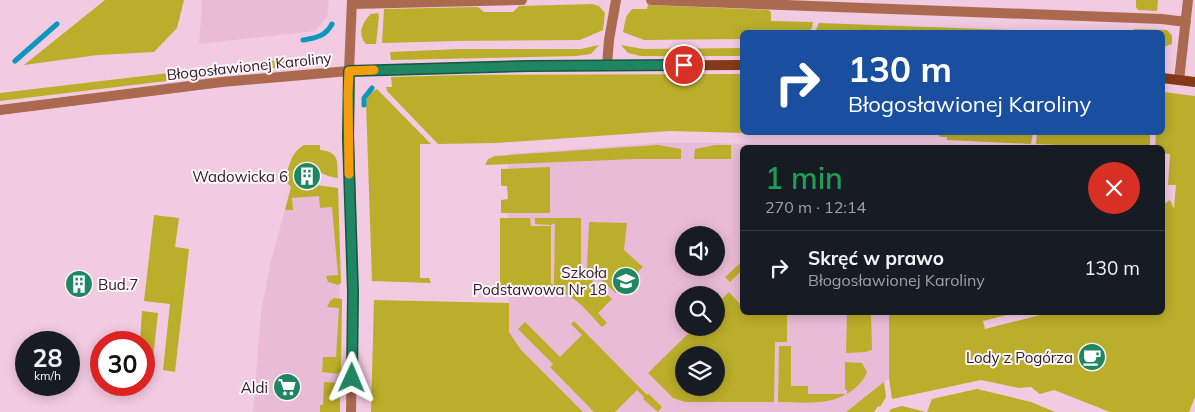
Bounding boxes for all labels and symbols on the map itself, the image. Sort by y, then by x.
pin [663,44,705,86]
street label: Błogosławionej Karoliny [166,48,332,84]
building icon: Wadowicka 6 [292,161,322,191]
place label: Wadowicka 6 [192,167,288,186]
place label: Szkoła Podstawowa Nr 18 [473,263,607,299]
school or university icon: Szkoła Podstawowa Nr 18 [611,266,641,296]
building icon: Bud.7 [64,269,94,299]
place label: Bud.7 [98,275,138,294]
speed limit sign: 30 [90,331,155,396]
cafe icon: Lody z Pogórza [1077,342,1107,372]
place label: Lody z Pogórza [966,348,1073,367]
position arrow [325,351,377,403]
supermarket icon: Aldi [272,372,302,402]
place label: Aldi [241,378,268,397]

